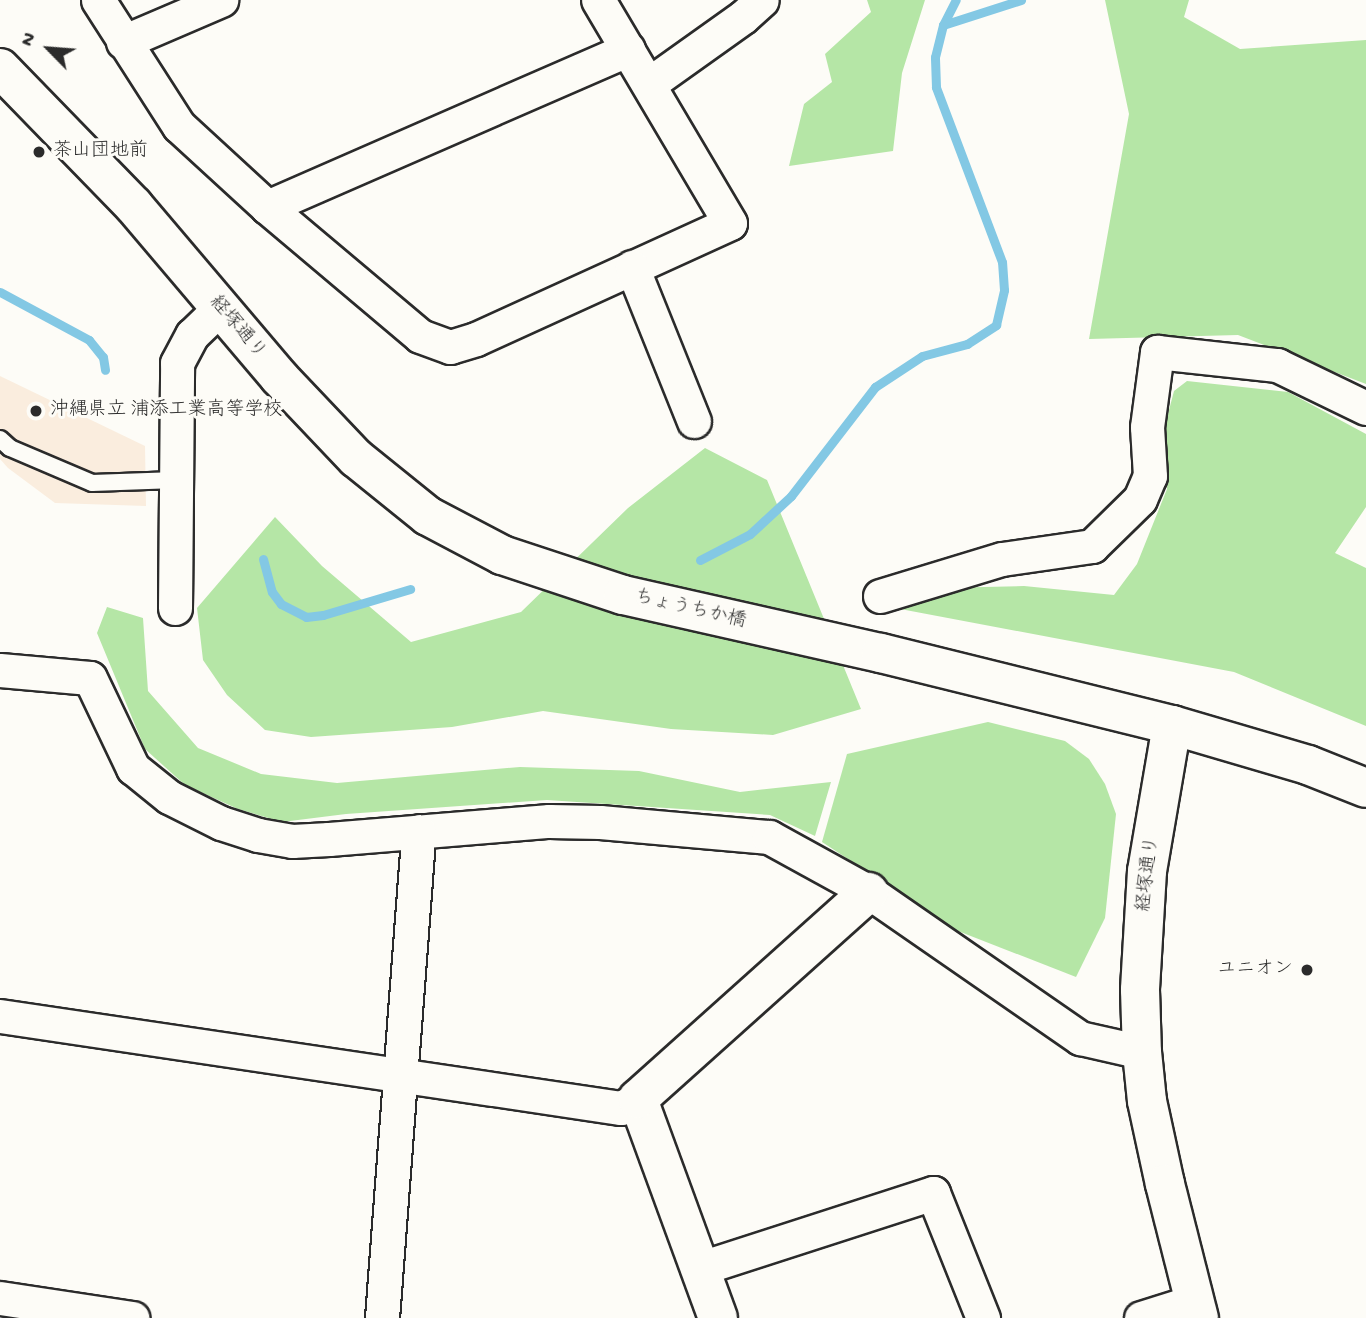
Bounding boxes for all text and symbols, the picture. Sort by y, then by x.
north arrow [14,14,84,84]
text: N [16,29,43,50]
place label: 茶山団地前 [53,141,148,163]
marker: 茶山団地前 [31,144,47,160]
street label: 経塚通り [204,292,270,364]
place label: 沖縄県立 浦添工業高等学校 [50,400,282,422]
marker: 沖縄県立 浦添工業高等学校 [28,403,44,419]
street label: ちょうちか橋 [632,586,748,634]
street label: 経塚通り [1133,835,1165,913]
place label: ユニオン [1217,959,1293,981]
marker: ユニオン [1299,962,1315,978]

